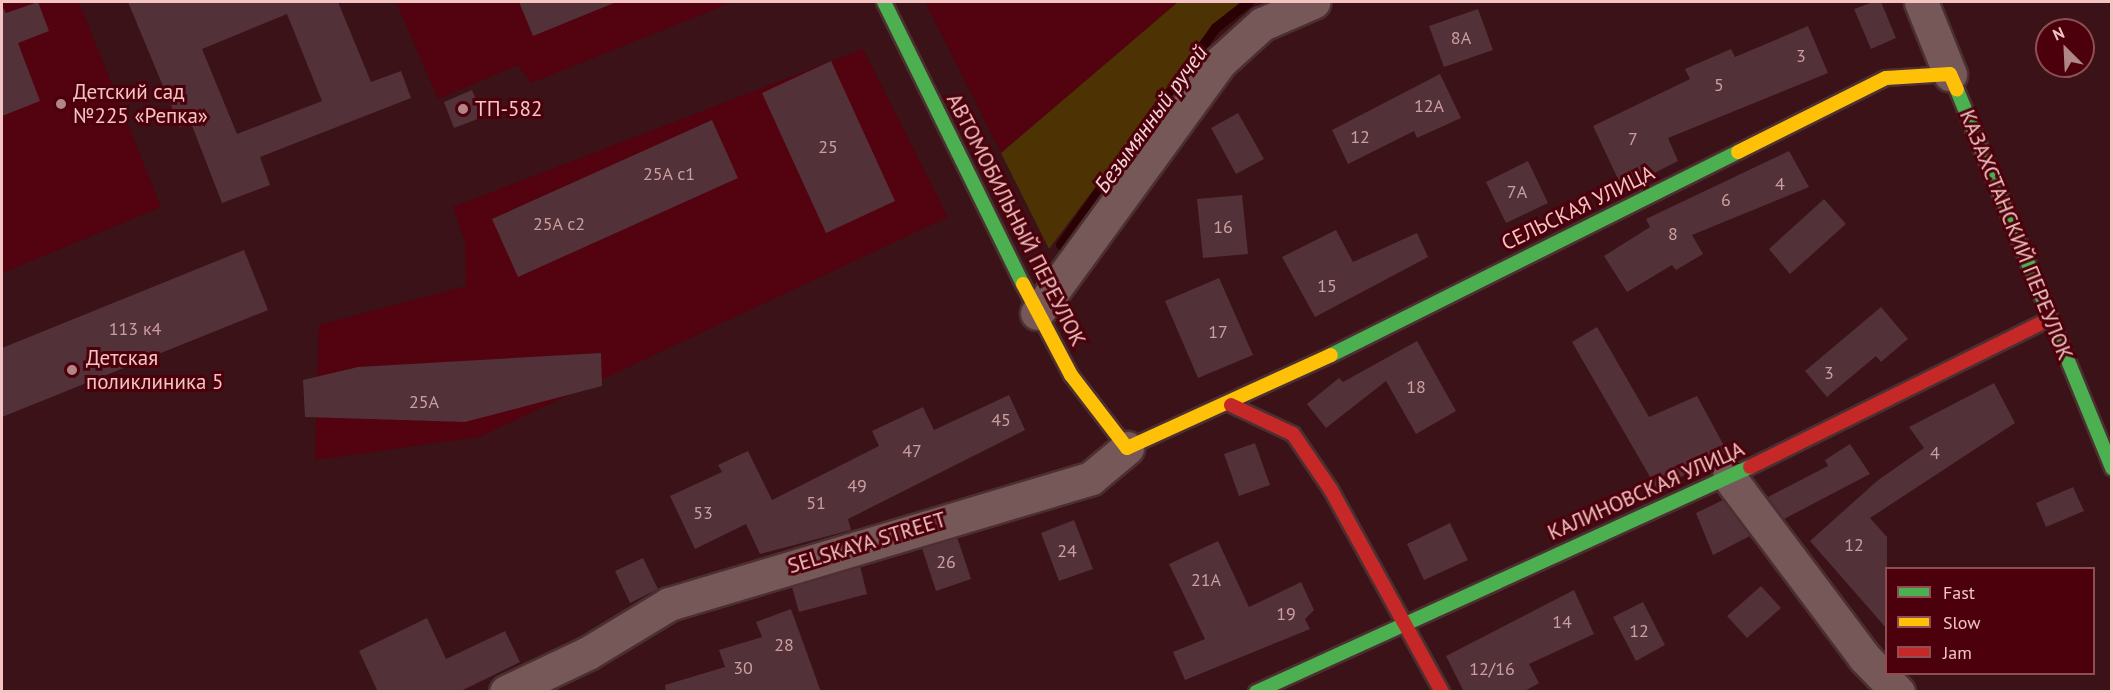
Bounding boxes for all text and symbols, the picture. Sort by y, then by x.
north arrow [2035,18,2095,78]
text: N [2050,22,2067,45]
house number: 8А [1451,27,1471,49]
water label: Безымянный ручей [1089,40,1213,198]
house number: 3 [1796,45,1806,67]
house number: 5 [1714,74,1724,96]
place label: Детский сад №225 «Репка» [73,79,208,129]
street label: АВТОМОБИЛЬНЫЙ ПЕРЕУЛОК [941,89,1091,351]
house number: 12А [1414,95,1444,117]
place label: ТП-582 [475,96,542,122]
marker: Детский сад №225 «Репка» [54,97,68,111]
marker: ТП-582 [456,102,470,116]
street label: КАЗАХСТАНСКИЙ ПЕРЕУЛОК [1954,106,2078,364]
house number: 12 [1350,126,1370,148]
house number: 7 [1628,128,1638,150]
house number: 25 [818,136,838,158]
street label: СЕЛЬСКАЯ УЛИЦА [1497,160,1659,256]
house number: 25А с1 [643,163,695,185]
house number: 4 [1775,173,1785,195]
house number: 7А [1507,181,1527,203]
house number: 6 [1721,189,1731,211]
house number: 25А с2 [533,213,585,235]
house number: 16 [1213,216,1233,238]
house number: 8 [1668,223,1678,245]
house number: 15 [1317,275,1337,297]
house number: 113 к4 [109,318,161,340]
house number: 17 [1208,321,1228,343]
place label: Детская поликлиника 5 [86,345,223,395]
marker: Детская поликлиника 5 [63,361,81,379]
house number: 3 [1824,362,1834,384]
house number: 18 [1406,376,1426,398]
house number: 25А [409,391,439,413]
house number: 45 [991,409,1011,431]
street label: КАЛИНОВСКАЯ УЛИЦА [1544,436,1748,546]
house number: 47 [902,440,922,462]
house number: 4 [1930,442,1940,464]
house number: 49 [847,475,867,497]
house number: 51 [806,492,826,514]
house number: 53 [693,502,713,524]
street label: SELSKAYA STREET [784,507,950,579]
house number: 12 [1844,534,1864,556]
house number: 24 [1057,540,1077,562]
house number: 26 [936,551,956,573]
legend [1885,567,2095,675]
house number: 21А [1191,569,1221,591]
text: Fast [1943,581,1975,604]
house number: 19 [1276,603,1296,625]
house number: 14 [1552,611,1572,633]
text: Slow [1943,611,1981,634]
house number: 12 [1629,620,1649,642]
house number: 28 [774,634,794,656]
text: Jam [1943,641,1972,664]
house number: 30 [733,657,753,679]
house number: 12/16 [1469,658,1515,680]

